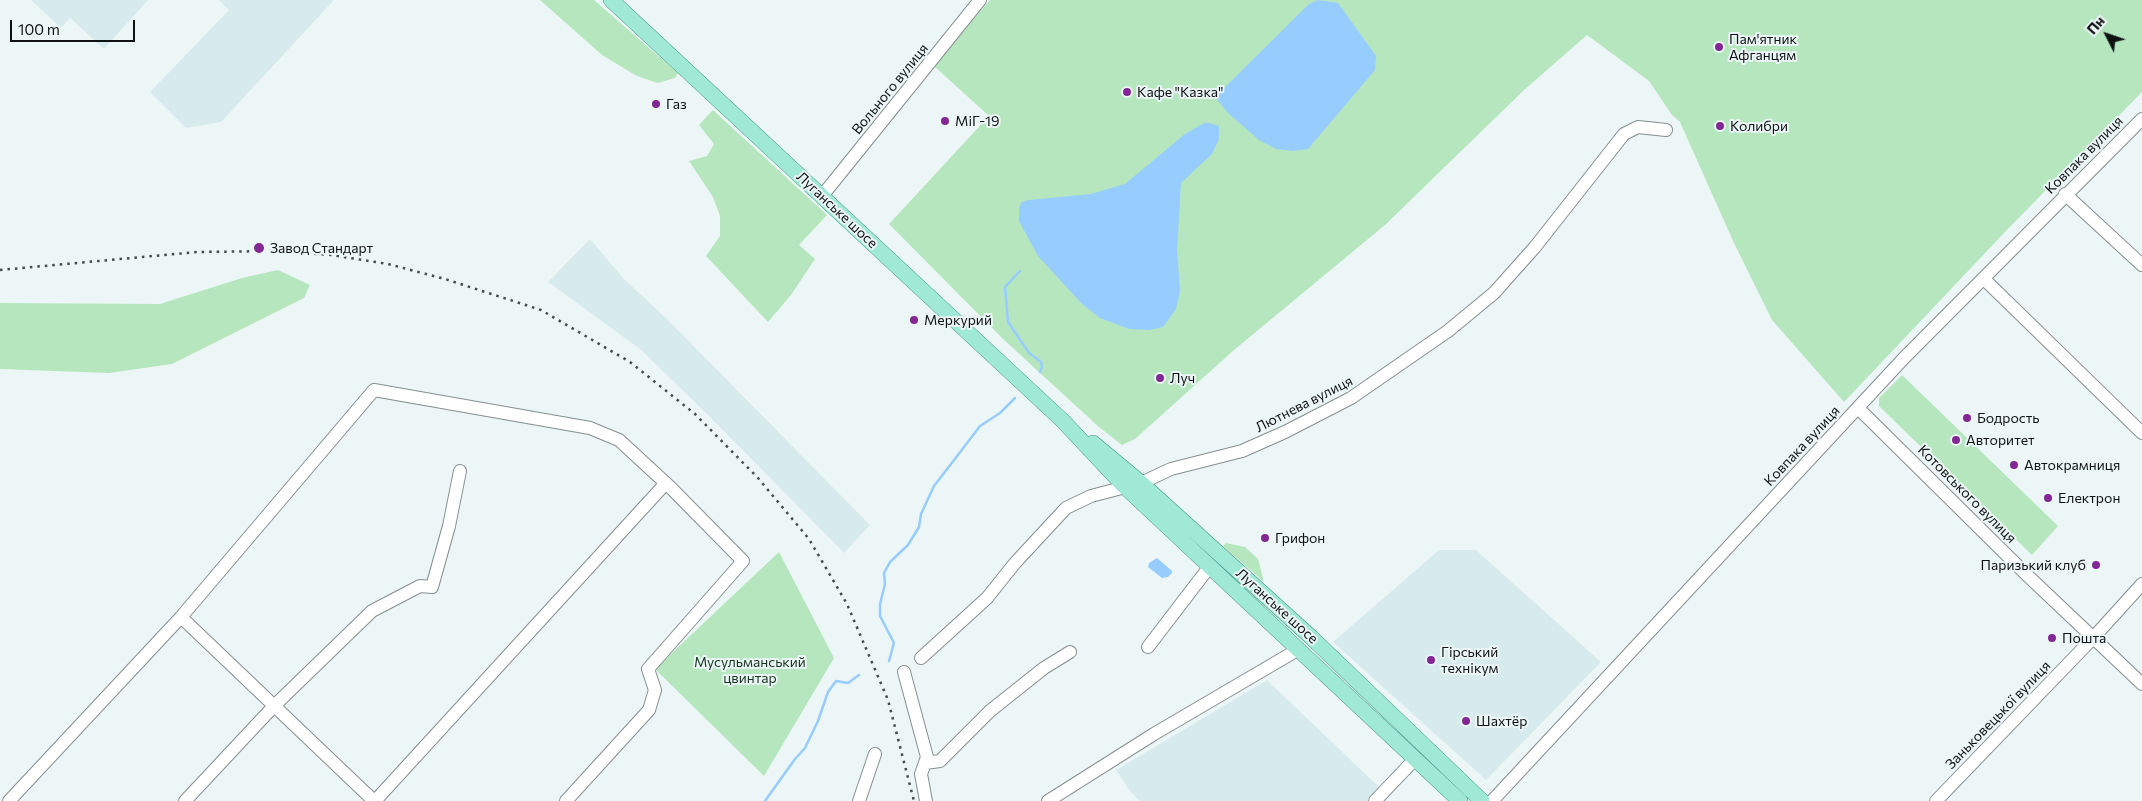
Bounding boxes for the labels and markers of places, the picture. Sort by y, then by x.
place label: Пам'ятник Афганцям [1729,31,1797,64]
marker: Пам'ятник Афганцям [1713,41,1725,53]
place label: Кафе "Казка" [1137,84,1223,100]
marker: Кафе "Казка" [1121,86,1133,98]
place label: Газ [666,96,687,112]
marker: Газ [650,98,662,110]
place label: МіГ-19 [955,113,1000,129]
marker: МіГ-19 [939,115,951,127]
place label: Колибри [1730,118,1788,134]
marker: Колибри [1714,120,1726,132]
place label: Завод Стандарт [270,240,373,256]
marker: Завод Стандарт [252,241,266,255]
place label: Меркурий [924,312,992,328]
marker: Меркурий [908,314,920,326]
place label: Луч [1170,370,1195,386]
marker: Луч [1154,372,1166,384]
place label: Бодрость [1977,410,2039,426]
marker: Бодрость [1961,412,1973,424]
place label: Авторитет [1966,432,2035,448]
marker: Авторитет [1950,434,1962,446]
place label: Автокрамниця [2024,457,2120,473]
marker: Автокрамниця [2008,459,2020,471]
place label: Електрон [2058,490,2120,506]
marker: Електрон [2042,492,2054,504]
place label: Грифон [1275,530,1325,546]
marker: Грифон [1259,532,1271,544]
place label: Паризький клуб [1981,557,2086,573]
marker: Паризький клуб [2090,559,2102,571]
place label: Пошта [2062,630,2106,646]
marker: Пошта [2046,632,2058,644]
place label: Гірський технікум [1441,644,1499,676]
marker: Гірський технікум [1425,654,1437,666]
place label: Шахтёр [1476,713,1527,729]
marker: Шахтёр [1460,715,1472,727]

